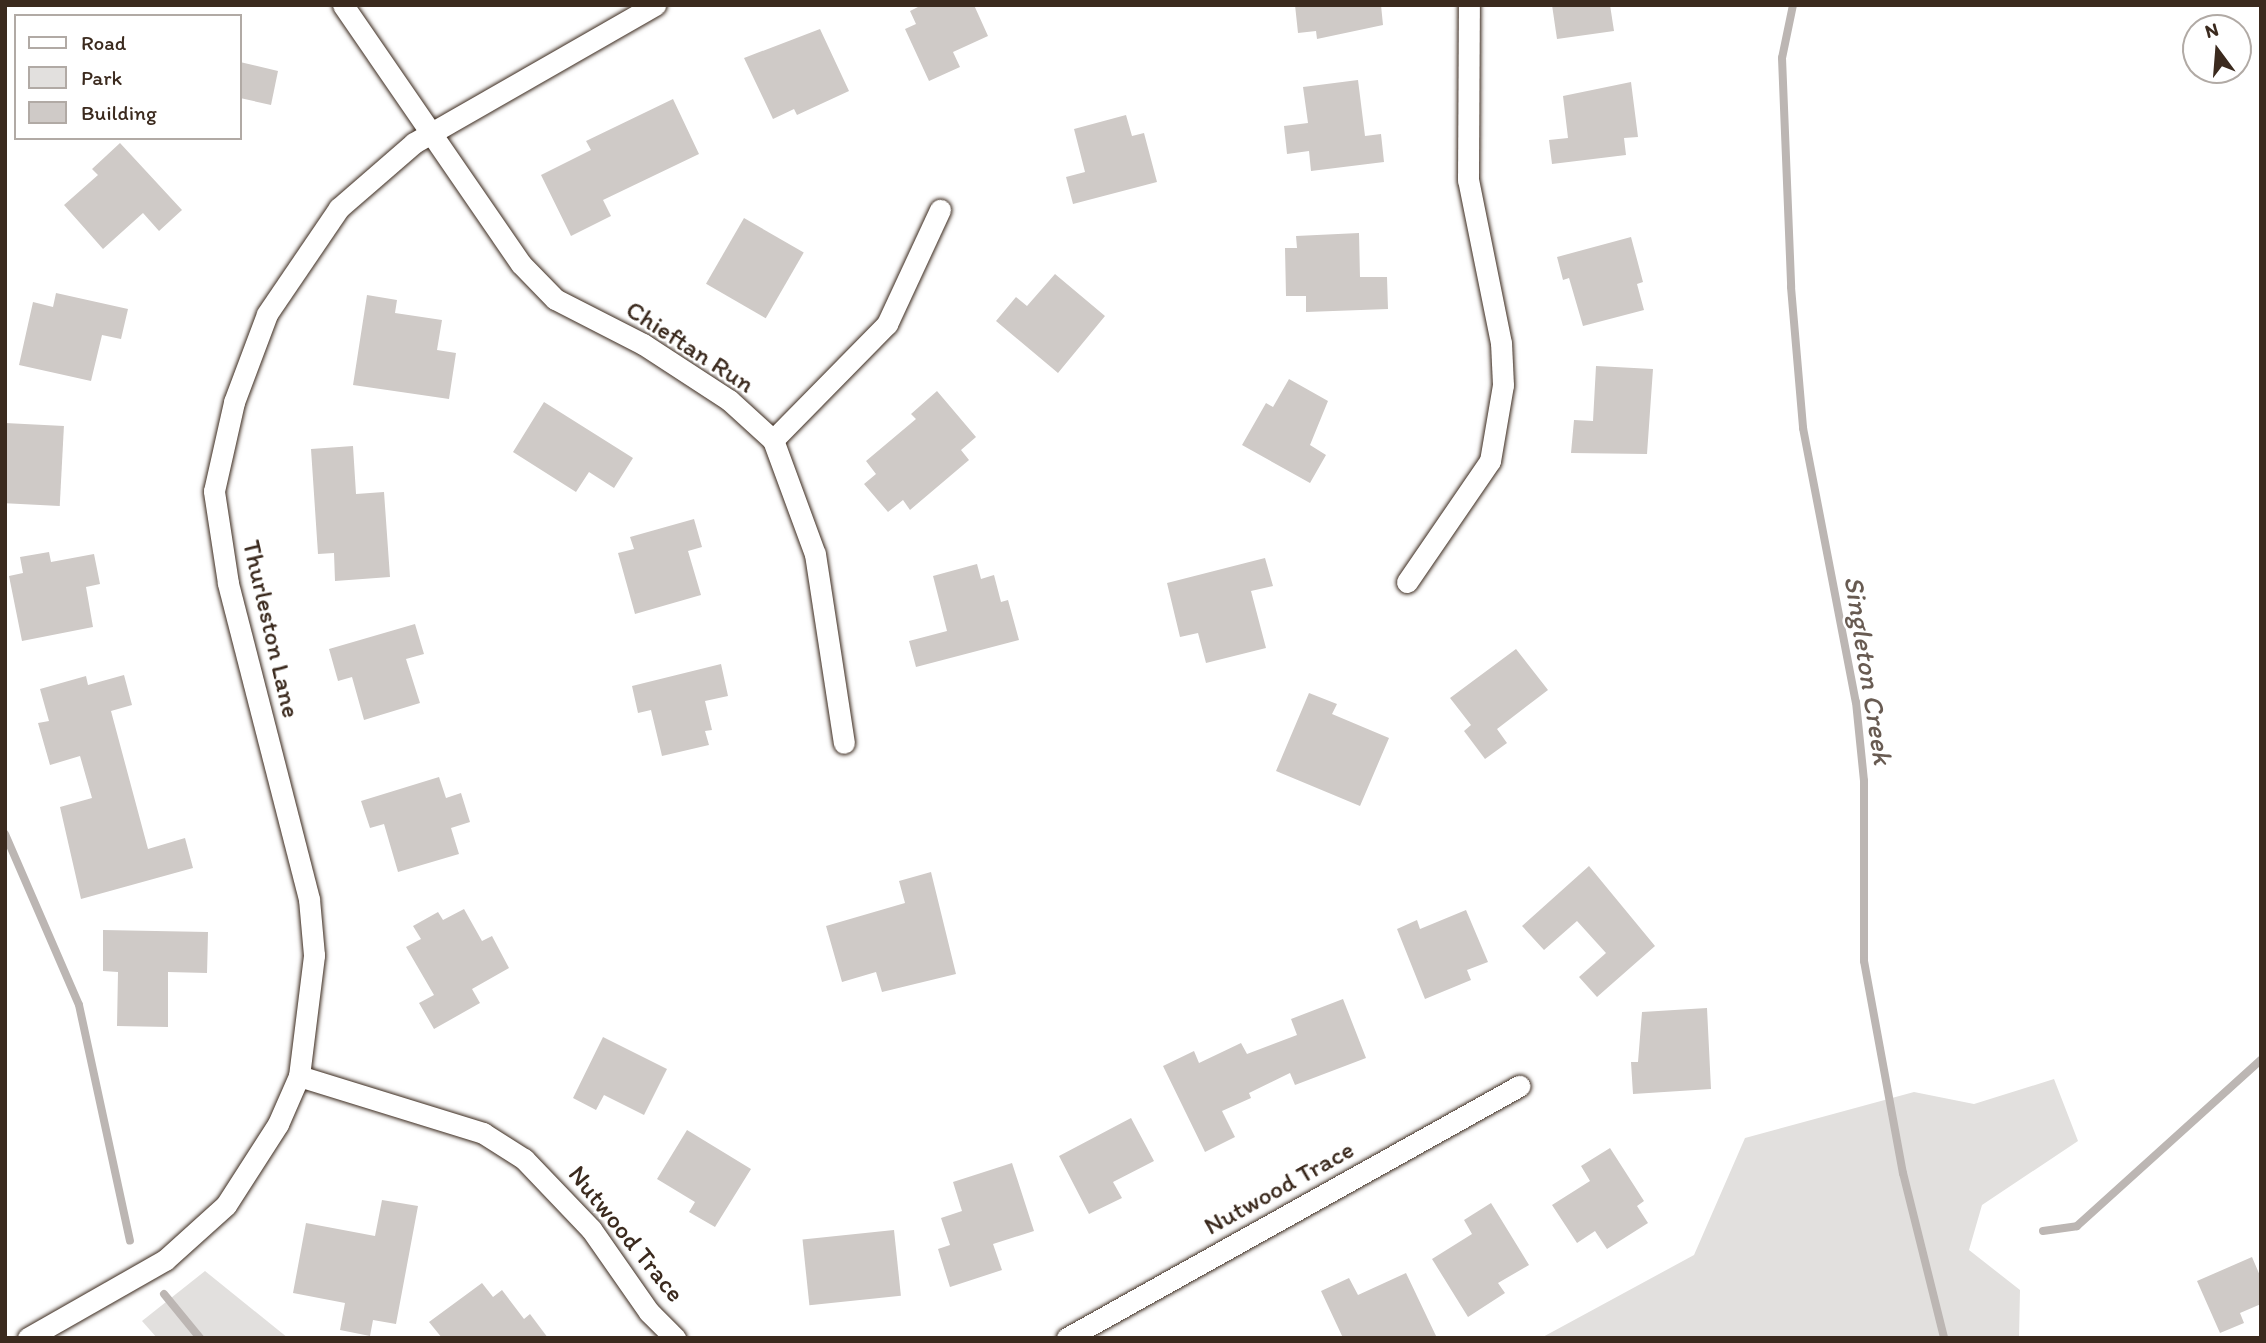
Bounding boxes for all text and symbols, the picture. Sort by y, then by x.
legend [14,14,242,140]
north arrow [2182,14,2252,84]
text: N [2202,17,2221,43]
text: Road [81,30,126,55]
text: Park [81,65,122,90]
text: Building [81,100,157,125]
street label: Chieftan Run [620,294,760,400]
street label: Thurleston Lane [235,537,307,721]
water label: Singleton Creek [1838,574,1900,766]
street label: Nutwood Trace [1199,1134,1359,1242]
street label: Nutwood Trace [561,1159,691,1309]

